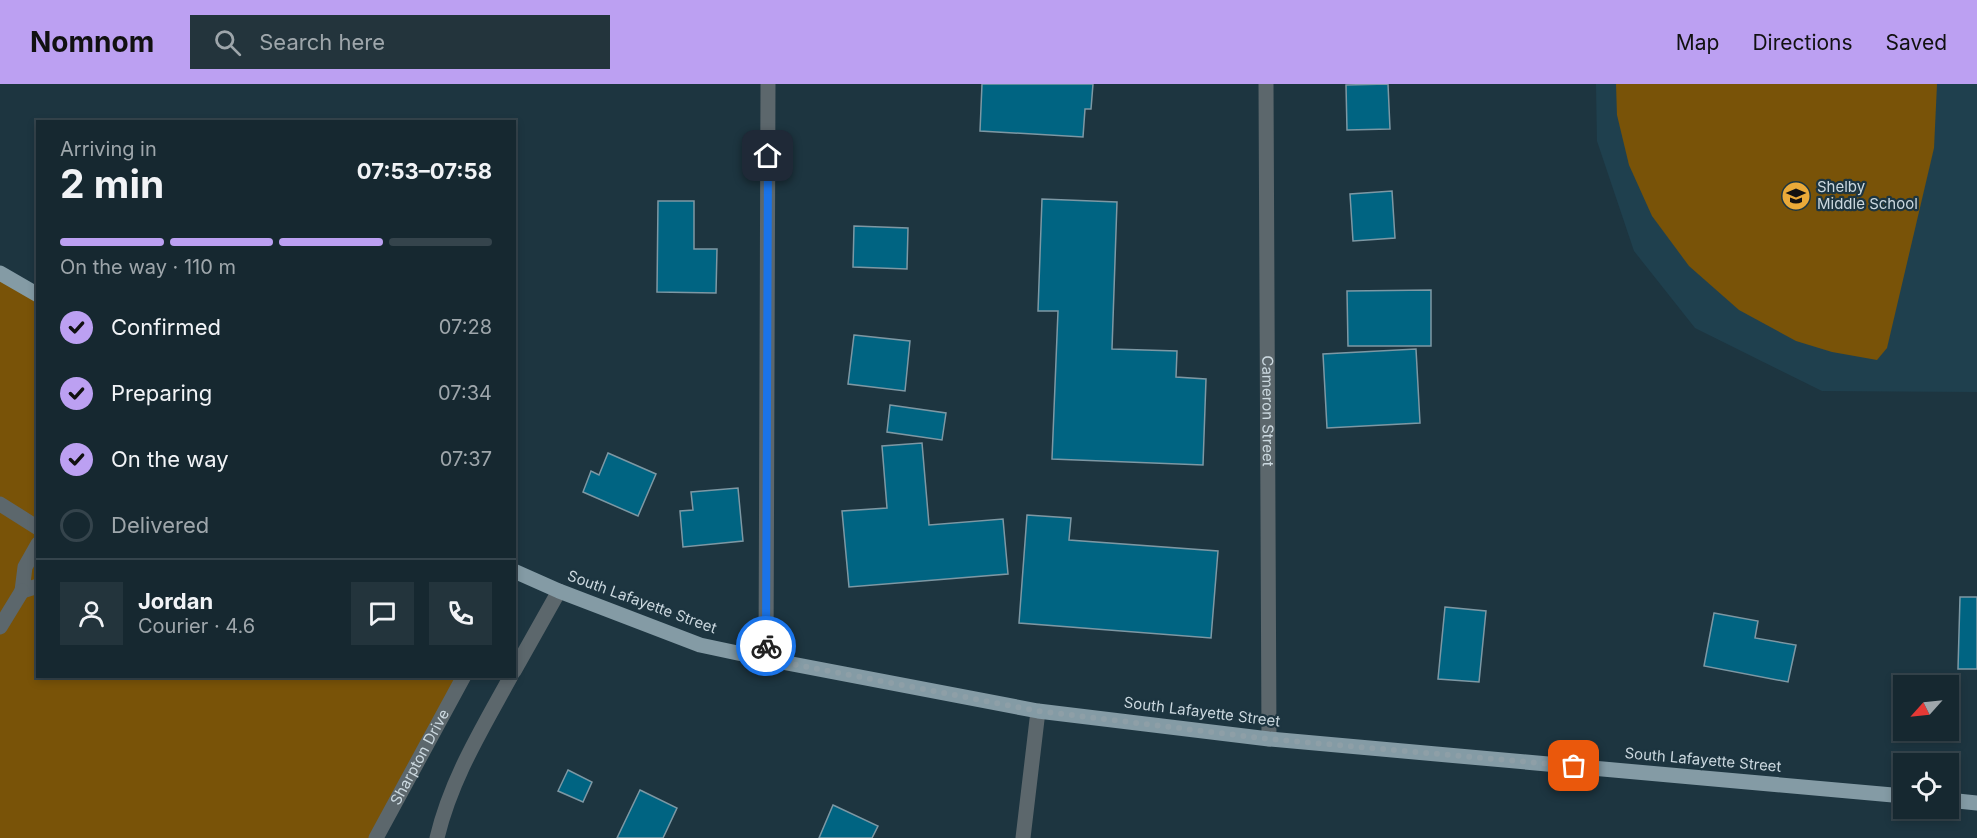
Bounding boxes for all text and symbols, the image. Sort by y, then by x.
search box [190,15,610,69]
text: Nomnom [30,25,154,59]
icon: search [211,26,244,59]
text: Search here [259,29,385,55]
text: Map [1676,30,1719,55]
text: Directions [1752,30,1853,55]
text: Saved [1886,30,1947,55]
pin [742,130,793,181]
text: Arriving in [60,137,157,161]
icon: home [751,139,784,172]
text: 07:53–07:58 [357,158,492,184]
text: 2 min [60,160,164,207]
place label: Shelby Middle School [1817,177,1918,213]
school or university icon: Shelby Middle School [1780,180,1812,212]
text: On the way · 110 m [60,255,236,279]
icon: check [60,311,93,344]
text: Confirmed [111,314,221,340]
text: 07:28 [439,315,492,339]
street label: Cameron Street [1258,355,1278,467]
icon: check [60,377,93,410]
text: Preparing [111,380,212,406]
text: 07:34 [438,381,492,405]
icon: check [60,443,93,476]
text: On the way [111,446,229,472]
text: 07:37 [440,447,492,471]
text: Delivered [111,512,209,538]
street label: South Lafayette Street [565,566,719,637]
button: person [60,582,123,645]
button: chat [351,582,414,645]
button: phone [429,582,492,645]
text: Jordan [138,588,213,614]
text: Courier · 4.6 [138,614,255,638]
courier [736,616,796,676]
icon: bike [750,630,783,663]
north arrow [1893,675,1959,741]
map controls [1893,675,1959,819]
street label: South Lafayette Street [1123,692,1281,731]
street label: Sharpton Drive [386,706,453,808]
pin [1548,740,1599,791]
street label: South Lafayette Street [1624,743,1782,776]
icon: bag [1557,749,1590,782]
button: locate [1893,753,1959,819]

